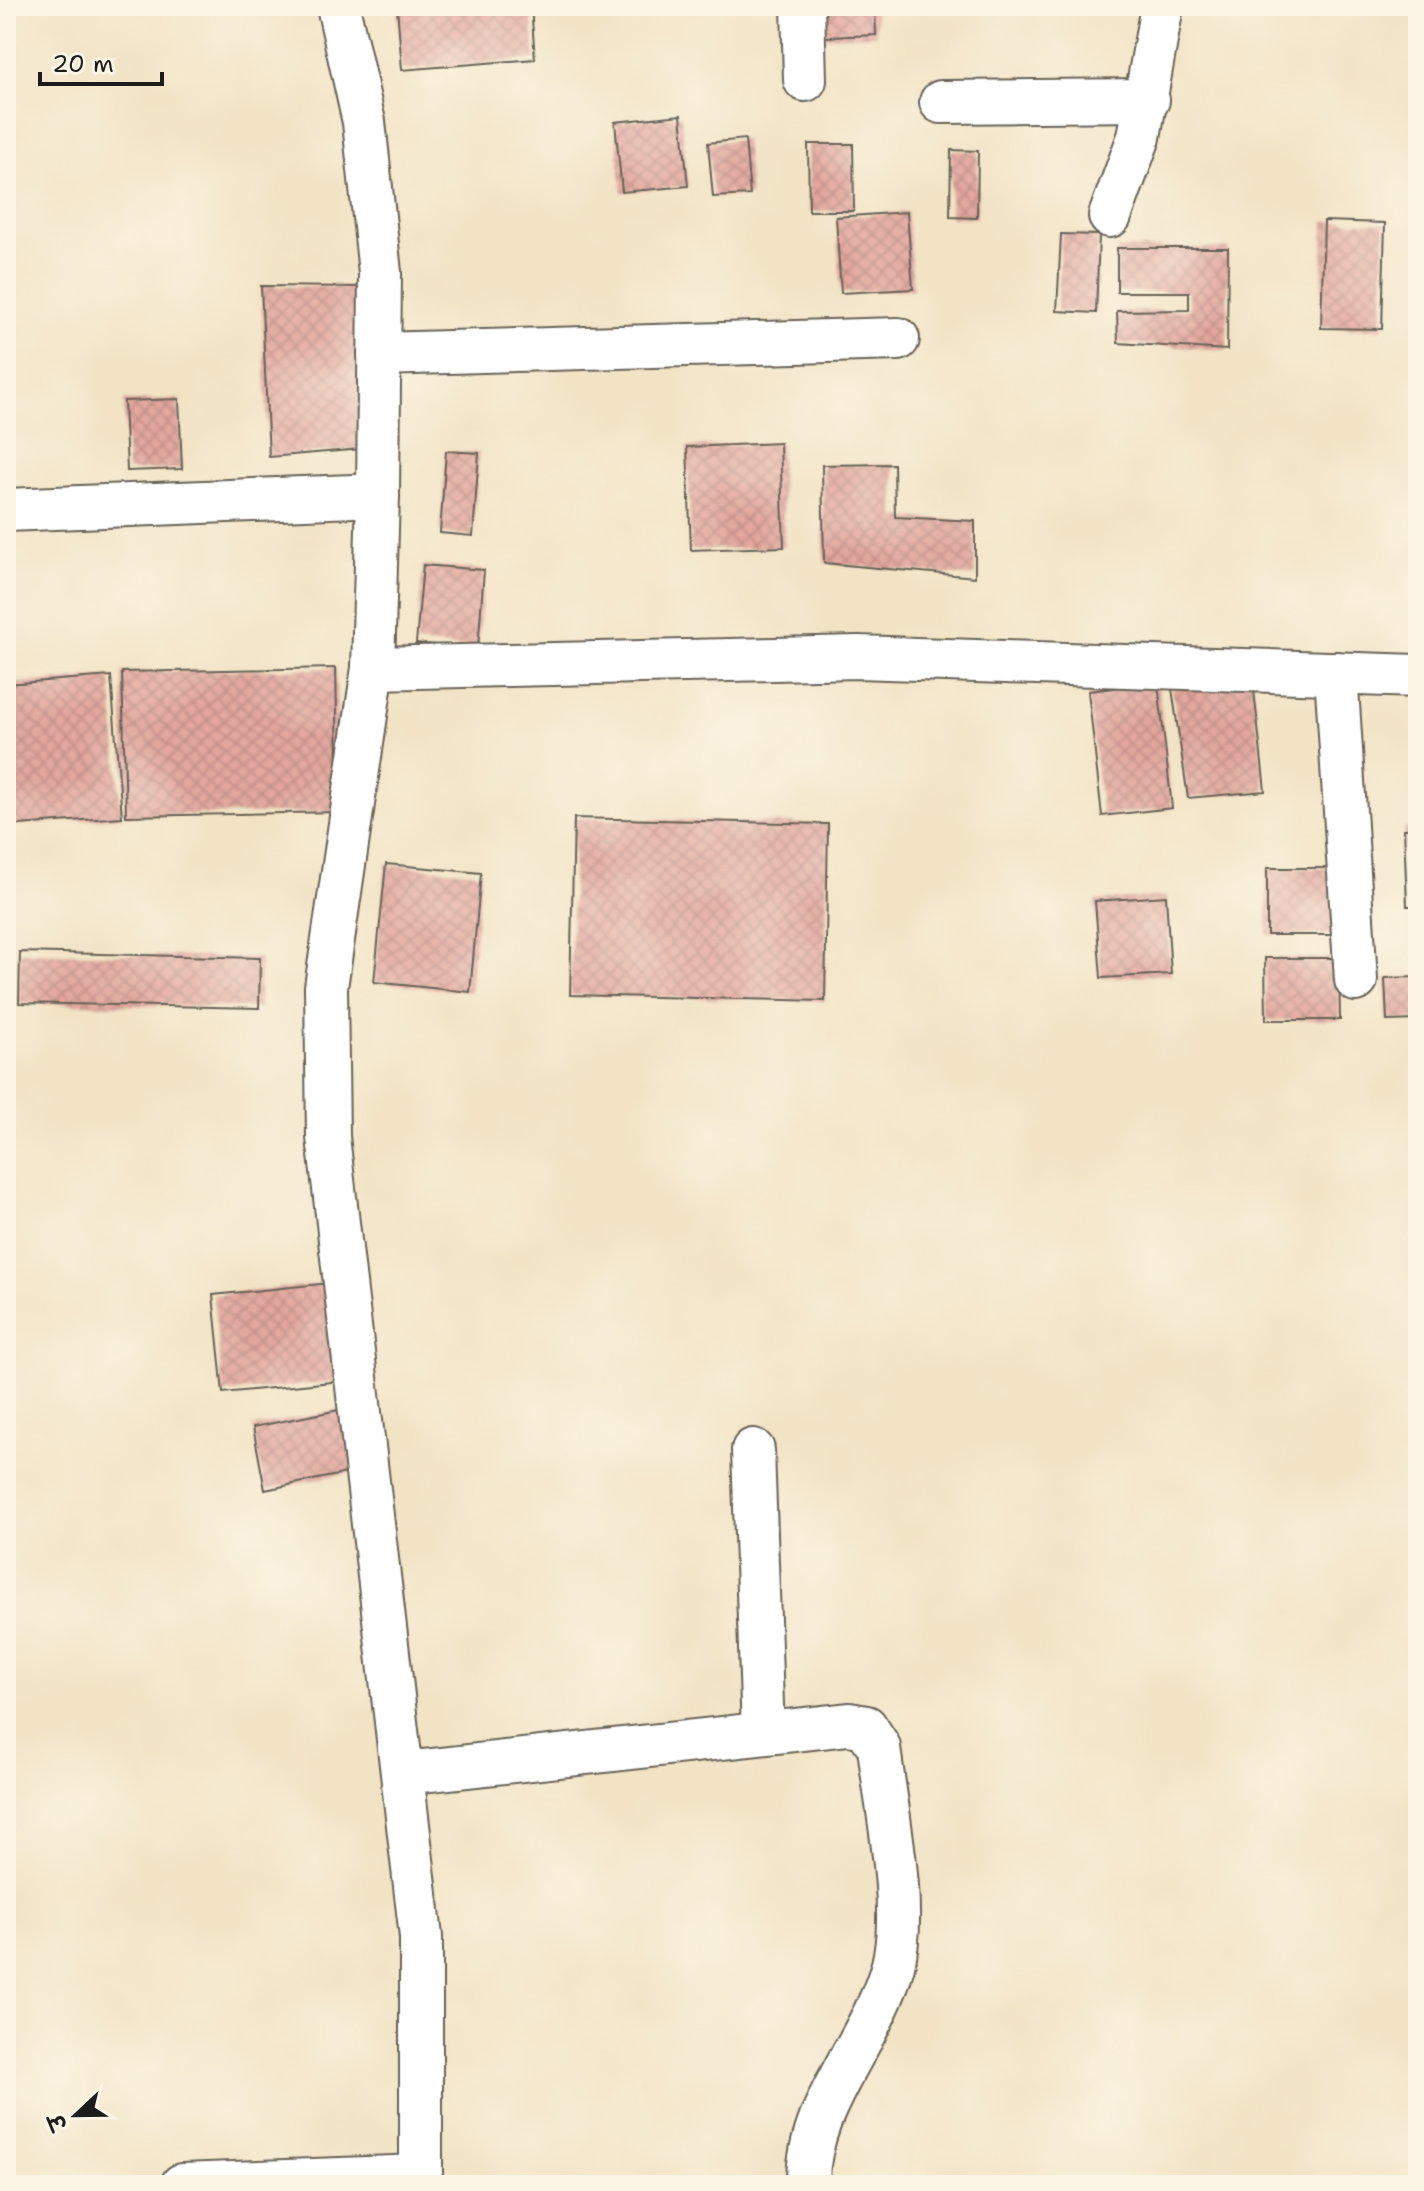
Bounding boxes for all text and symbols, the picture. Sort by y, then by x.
scale bar [40,36,162,86]
text: 20 m [52,48,114,80]
north arrow [36,2075,116,2155]
text: उ [41,2108,75,2136]

